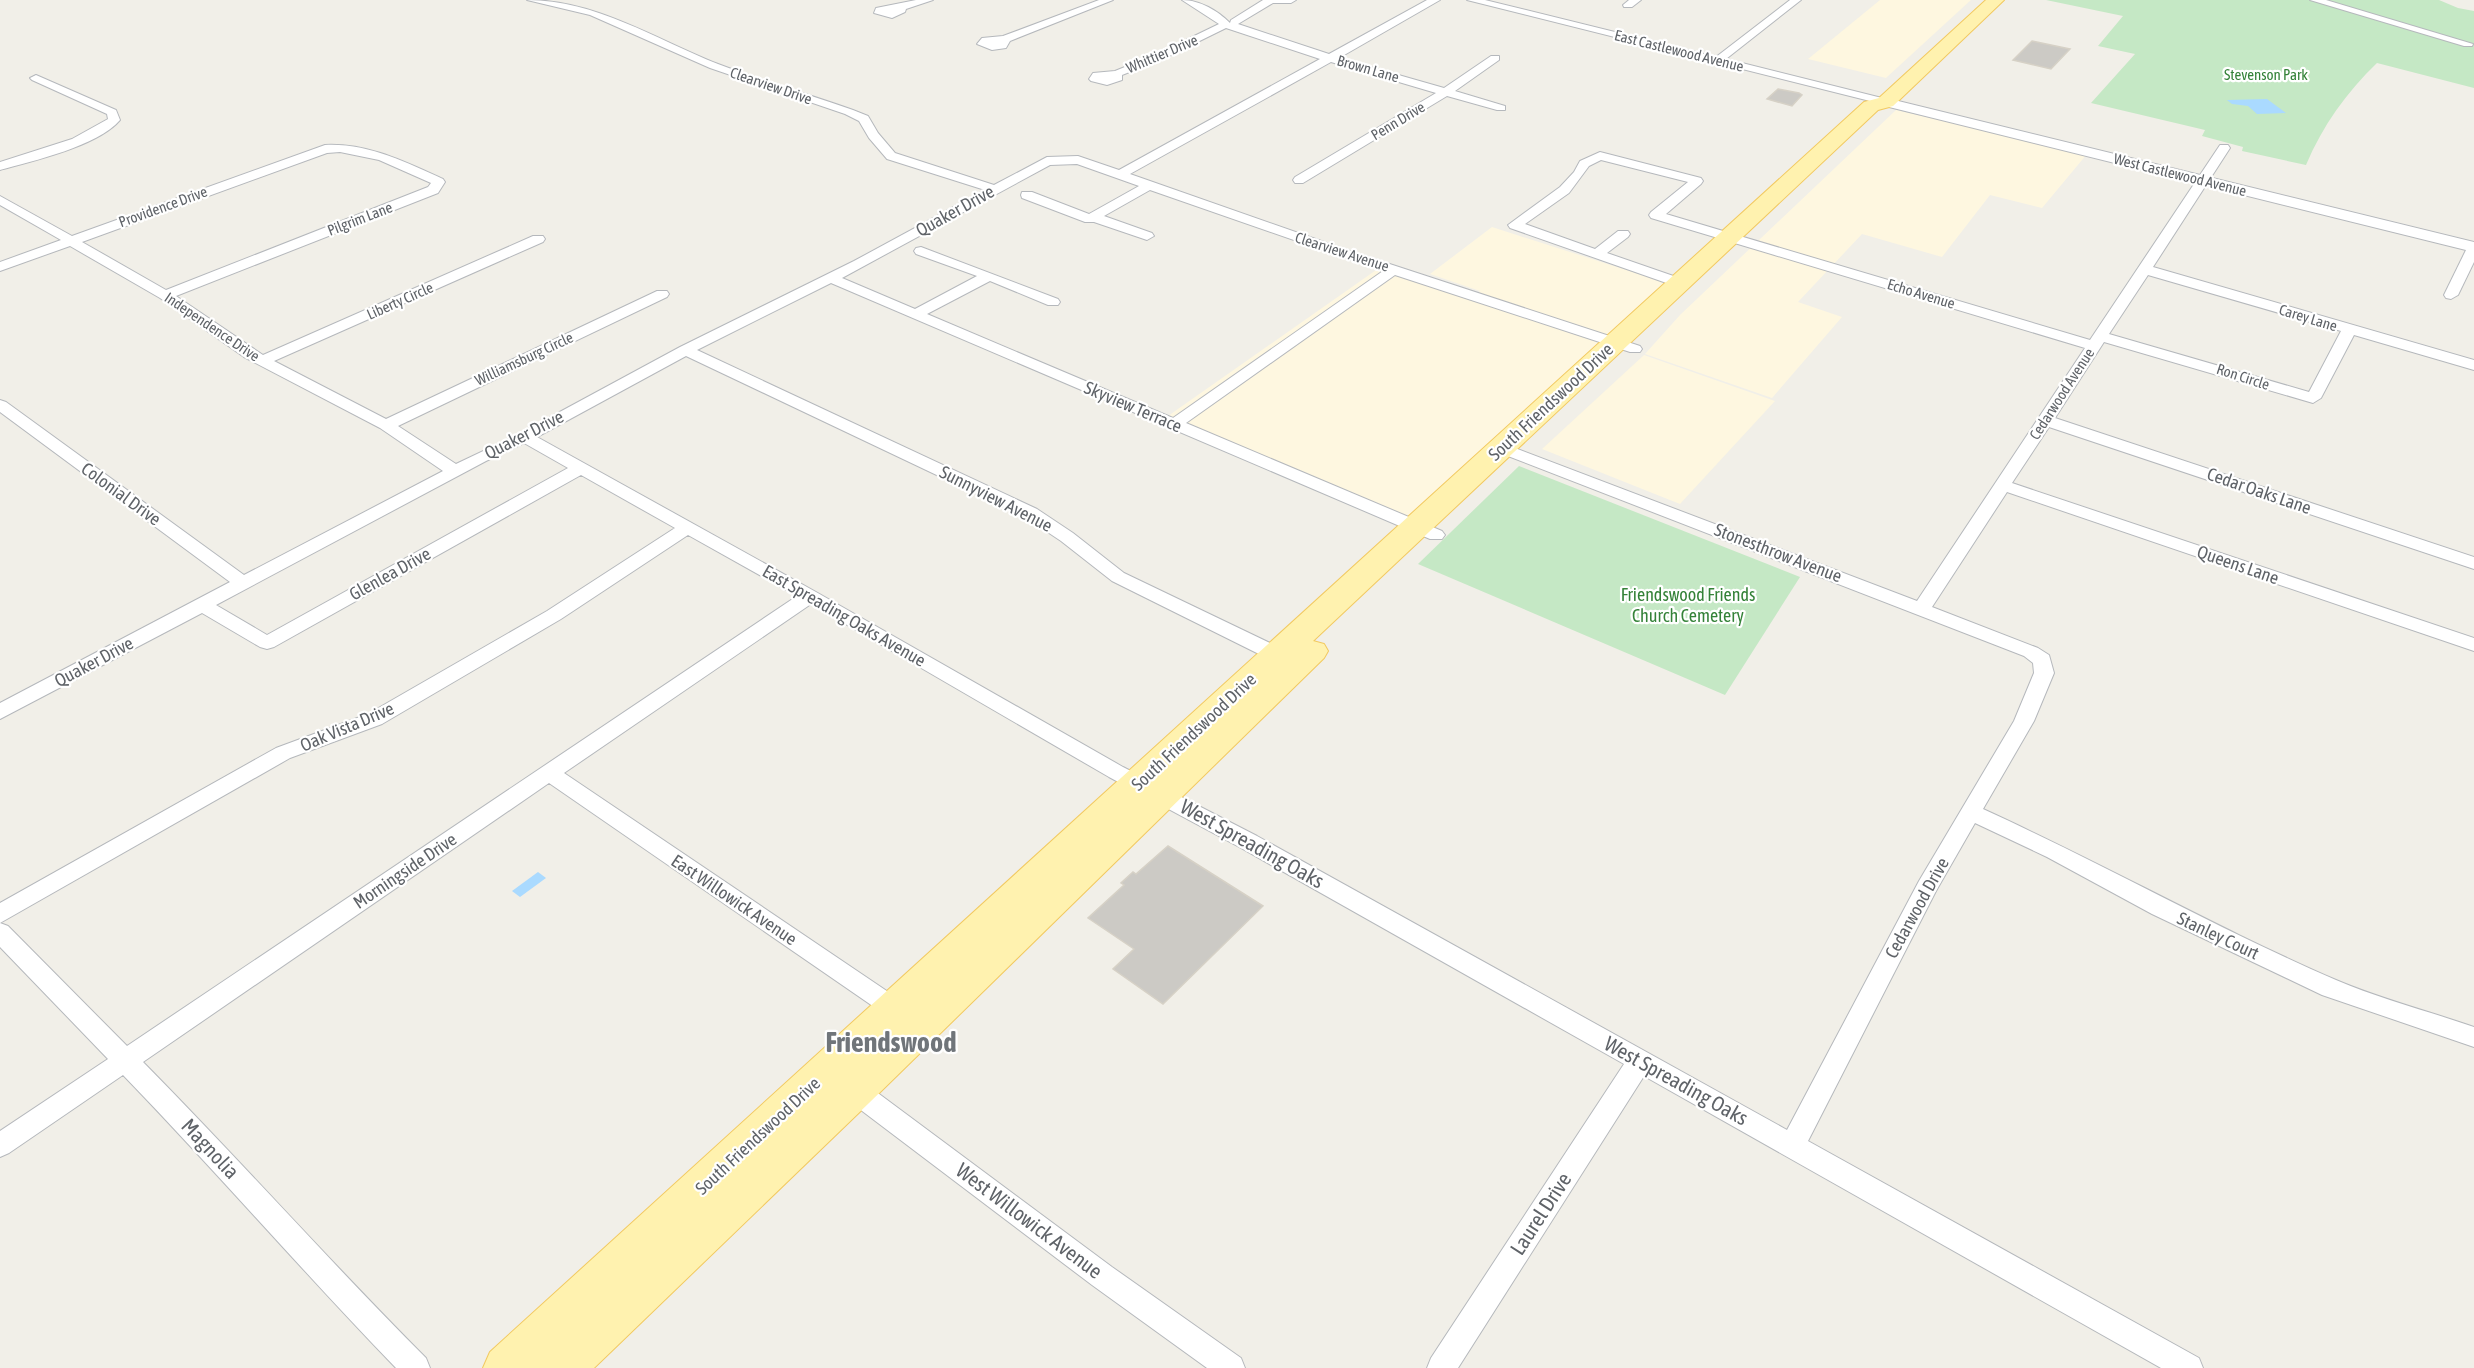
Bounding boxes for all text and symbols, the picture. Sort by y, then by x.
street label: East Castlewood Avenue [1613,26,1746,75]
street label: Whittier Drive [1123,31,1200,76]
street label: Brown Lane [1335,52,1401,86]
street label: Clearview Drive [728,64,814,107]
park label: Stevenson Park [2224,66,2308,83]
street label: Penn Drive [1368,98,1428,143]
street label: West Castlewood Avenue [2112,150,2248,199]
street label: Quaker Drive [912,181,997,241]
street label: Providence Drive [116,183,210,230]
street label: Pilgrim Lane [325,198,395,239]
street label: Clearview Avenue [1293,228,1391,275]
street label: Echo Avenue [1885,275,1957,312]
street label: Liberty Circle [364,278,436,323]
street label: Independence Drive [162,289,263,365]
street label: Carey Lane [2277,301,2339,334]
street label: Williamsburg Circle [472,328,576,389]
street label: South Friendswood Drive [1484,338,1617,465]
street label: Cedarwood Avenue [2026,345,2098,443]
street label: Ron Circle [2215,360,2272,393]
street label: Skyview Terrace [1081,377,1185,437]
street label: Quaker Drive [481,406,567,463]
street label: Colonial Drive [77,458,165,529]
street label: Sunnyview Avenue [936,461,1056,536]
street label: Cedar Oaks Lane [2204,463,2314,518]
street label: Stonesthrow Avenue [1711,519,1845,586]
street label: Queens Lane [2194,541,2282,588]
street label: Glenlea Drive [345,543,434,604]
street label: East Spreading Oaks Avenue [759,560,930,671]
park label: Friendswood Friends Church Cemetery [1621,584,1755,626]
street label: Quaker Drive [51,632,137,691]
street label: South Friendswood Drive [1127,668,1260,795]
street label: Oak Vista Drive [297,697,397,756]
street label: West Spreading Oaks [1177,794,1328,892]
street label: Morningside Drive [349,828,460,913]
street label: East Willowick Avenue [668,850,801,949]
street label: Cedarwood Drive [1880,854,1953,962]
street label: Stanley Court [2174,907,2262,964]
district label: Friendswood [826,1026,956,1058]
street label: West Spreading Oaks [1601,1031,1752,1129]
street label: South Friendswood Drive [691,1072,824,1199]
street label: Magnolia [177,1113,244,1183]
street label: West Willowick Avenue [952,1158,1107,1283]
street label: Laurel Drive [1505,1168,1576,1259]

